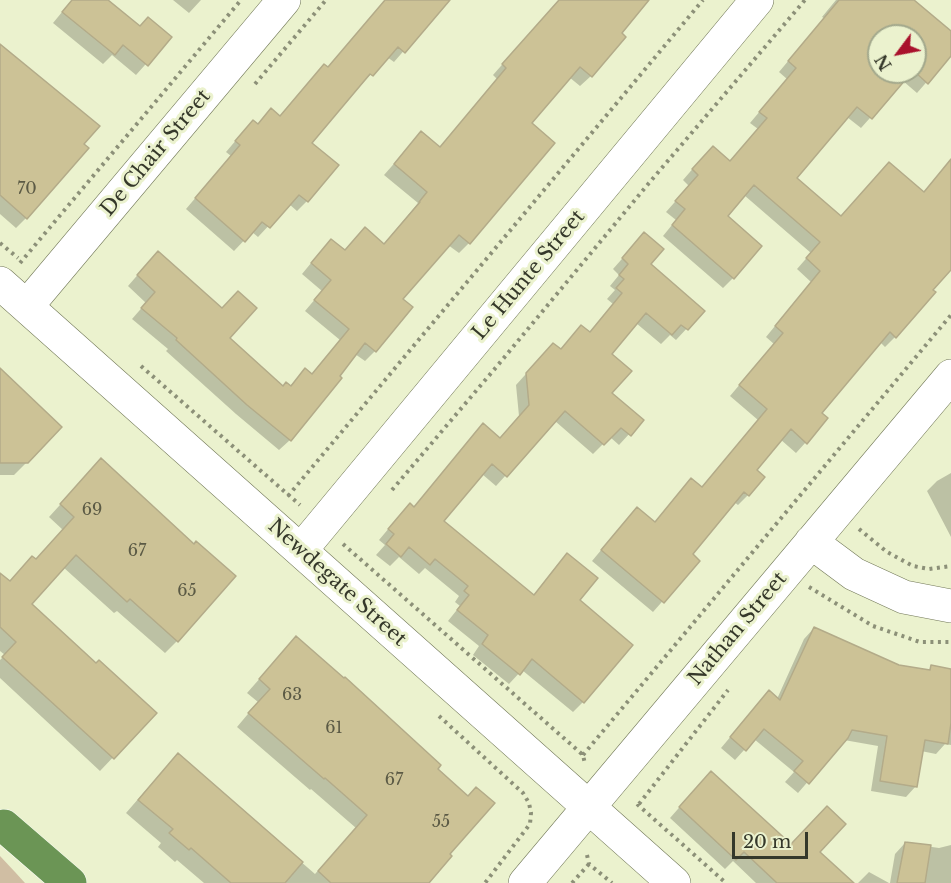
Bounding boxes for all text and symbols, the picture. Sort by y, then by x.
north arrow [867,24,927,84]
text: N [871,51,896,74]
street label: De Chair Street [96,85,216,221]
house number: 70 [17,179,37,199]
street label: Le Hunte Street [468,205,590,345]
house number: 69 [82,500,102,520]
street label: Newdegate Street [263,514,411,652]
house number: 67 [128,541,146,561]
street label: Nathan Street [684,567,792,691]
house number: 65 [177,581,197,601]
house number: 63 [282,685,302,705]
house number: 61 [325,718,343,738]
house number: 67 [385,770,403,790]
house number: 55 [432,812,450,832]
scale bar [735,820,812,858]
text: 20 m [743,831,791,853]

